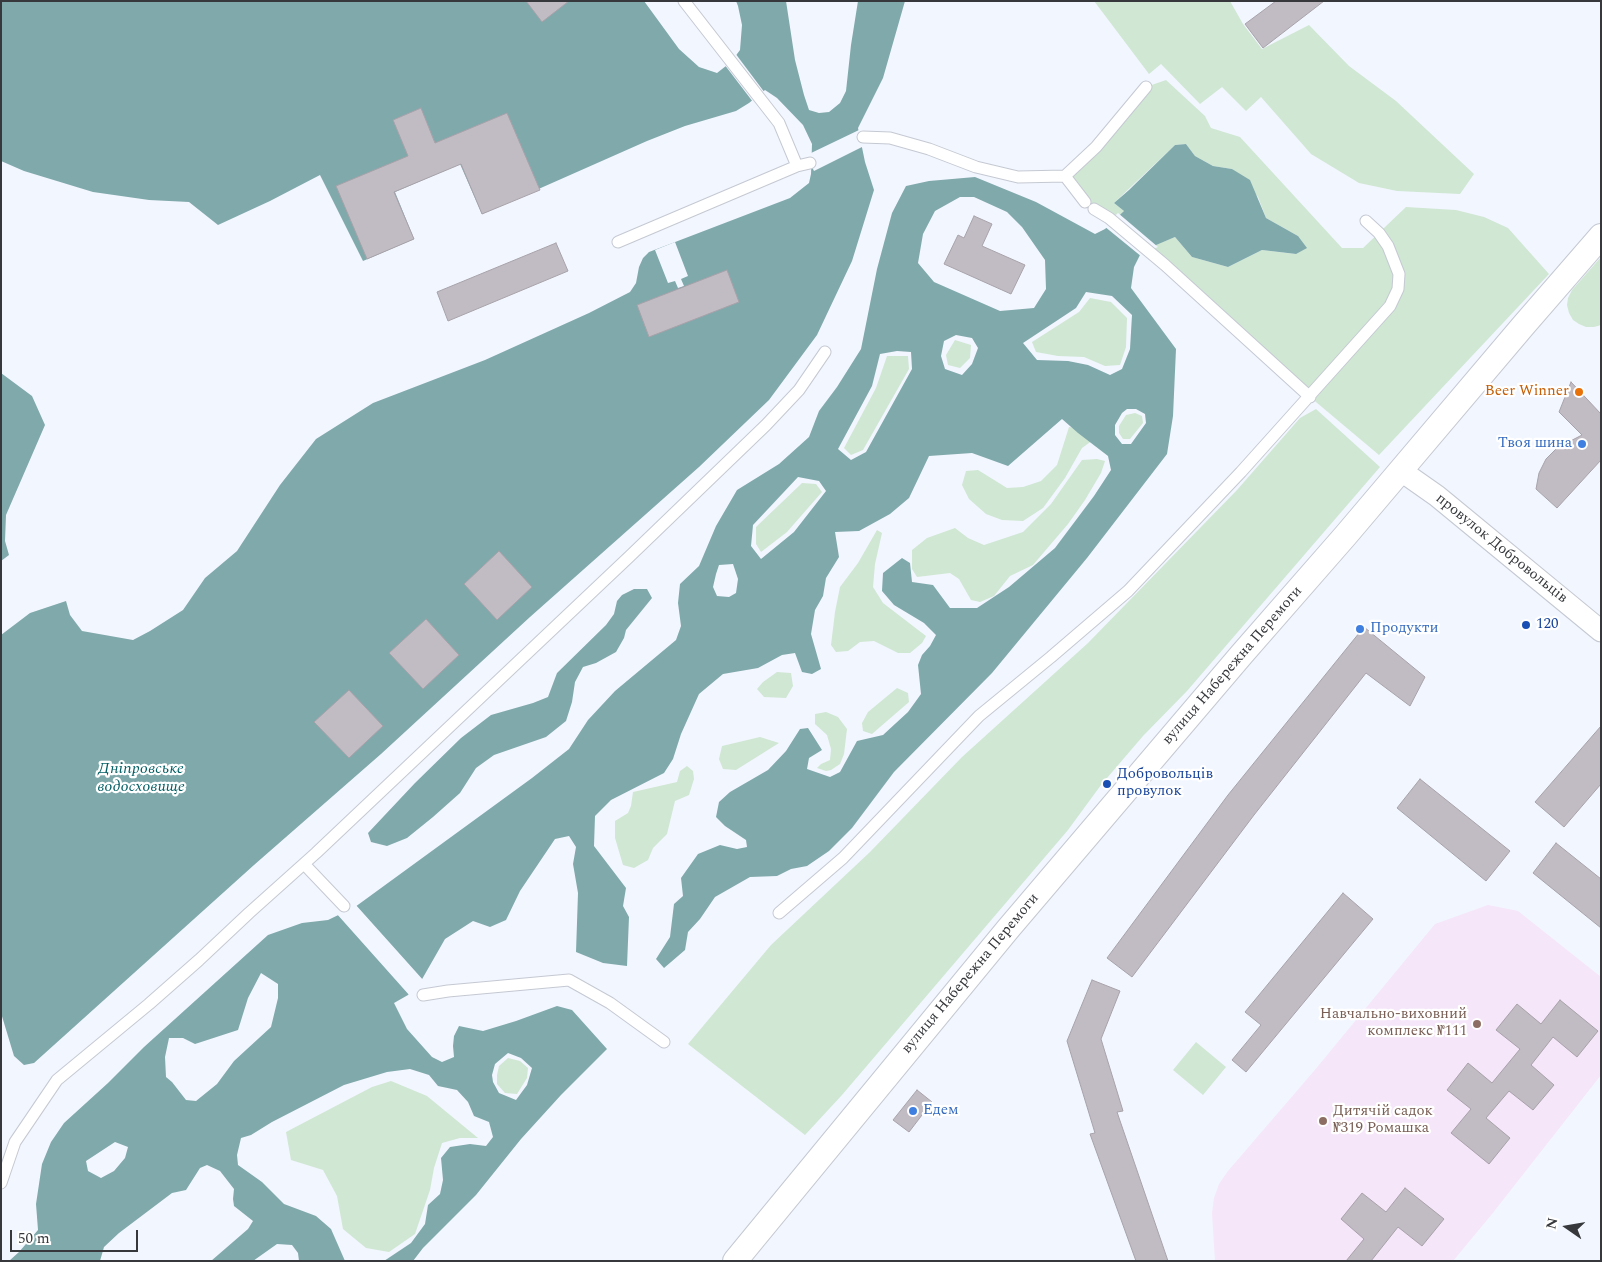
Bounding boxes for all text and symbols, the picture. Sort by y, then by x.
place label: Beer Winner [1485,383,1569,401]
marker: Beer Winner [1573,386,1585,398]
place label: Твоя шина [1498,435,1572,453]
marker: Твоя шина [1576,438,1588,450]
street label: провулок Добровольців [1431,490,1571,608]
street label: вулиця Набережна Перемоги [1159,583,1307,749]
place label: 120 [1536,616,1558,634]
marker: 120 [1520,619,1532,631]
place label: Продукти [1370,620,1438,638]
marker: Продукти [1354,623,1366,635]
water label: Дніпровське водосховище [97,760,185,798]
place label: Добровольців провулок [1117,766,1213,801]
marker: Добровольців провулок [1101,778,1113,790]
street label: вулиця Набережна Перемоги [899,890,1043,1058]
place label: Навчально-виховний комплекс №111 [1320,1006,1467,1041]
marker: Навчально-виховний комплекс №111 [1471,1018,1483,1030]
place label: Едем [923,1102,959,1120]
place label: Дитячій садок №319 Ромашка [1333,1103,1433,1138]
marker: Едем [907,1105,919,1117]
marker: Дитячій садок №319 Ромашка [1317,1115,1329,1127]
north arrow [1542,1202,1592,1252]
text: N [1540,1216,1563,1231]
scale bar [12,1220,140,1252]
text: 50 m [18,1227,50,1250]

